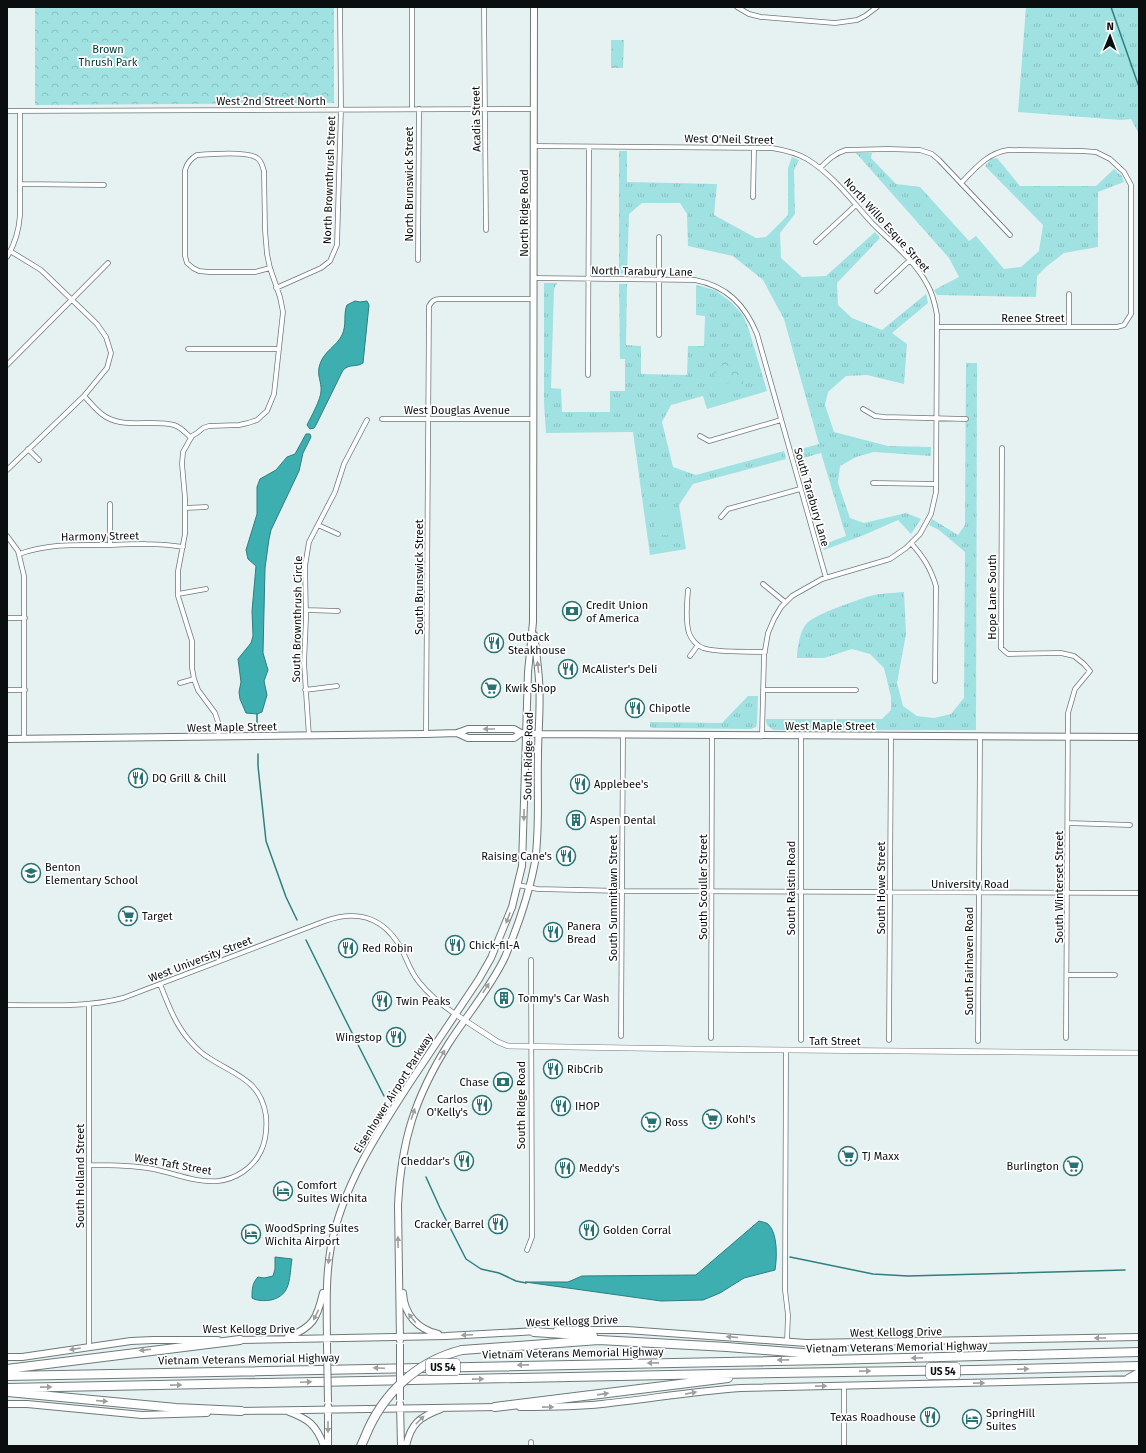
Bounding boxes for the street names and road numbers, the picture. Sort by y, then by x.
street label: Acadia Street [469,86,484,152]
street label: West 2nd Street North [216,95,326,108]
street label: North Brownthrush Street [321,116,338,244]
street label: North Brunswick Street [403,126,416,242]
street label: West O'Neil Street [684,132,774,147]
street label: North Ridge Road [518,169,531,257]
street label: North Willo Esque Street [841,176,932,275]
street label: North Tarabury Lane [591,264,693,279]
street label: Renee Street [1001,312,1065,325]
street label: West Douglas Avenue [404,404,510,417]
street label: South Tarabury Lane [791,446,832,548]
street label: South Brunswick Street [413,519,426,635]
street label: Harmony Street [61,529,139,544]
street label: Hope Lane South [986,554,999,640]
street label: South Brownthrush Circle [290,556,305,682]
street label: South Ridge Road [521,712,536,800]
street label: West Maple Street [187,720,277,735]
street label: West Maple Street [785,720,875,733]
street label: South Winterset Street [1053,831,1066,943]
street label: South Scouller Street [697,834,710,940]
street label: South Summitlawn Street [607,835,620,961]
street label: South Ralstin Road [785,841,798,935]
street label: South Howe Street [875,842,888,934]
street label: University Road [931,878,1009,891]
street label: South Fairhaven Road [963,907,976,1015]
street label: West University Street [147,934,254,985]
street label: Eisenhower Airport Parkway [351,1030,436,1156]
street label: Taft Street [809,1035,861,1048]
street label: South Ridge Road [515,1061,528,1149]
street label: South Holland Street [74,1124,87,1228]
street label: West Taft Street [133,1151,213,1178]
street label: West Kellogg Drive [526,1313,618,1330]
street label: West Kellogg Drive [203,1323,295,1336]
street label: West Kellogg Drive [850,1325,942,1340]
street label: Vietnam Veterans Memorial Highway [806,1339,988,1356]
street label: Vietnam Veterans Memorial Highway [482,1345,664,1362]
street label: Vietnam Veterans Memorial Highway [158,1351,340,1368]
road number: US 54 [426,1359,460,1375]
road number: US 54 [926,1363,960,1379]

